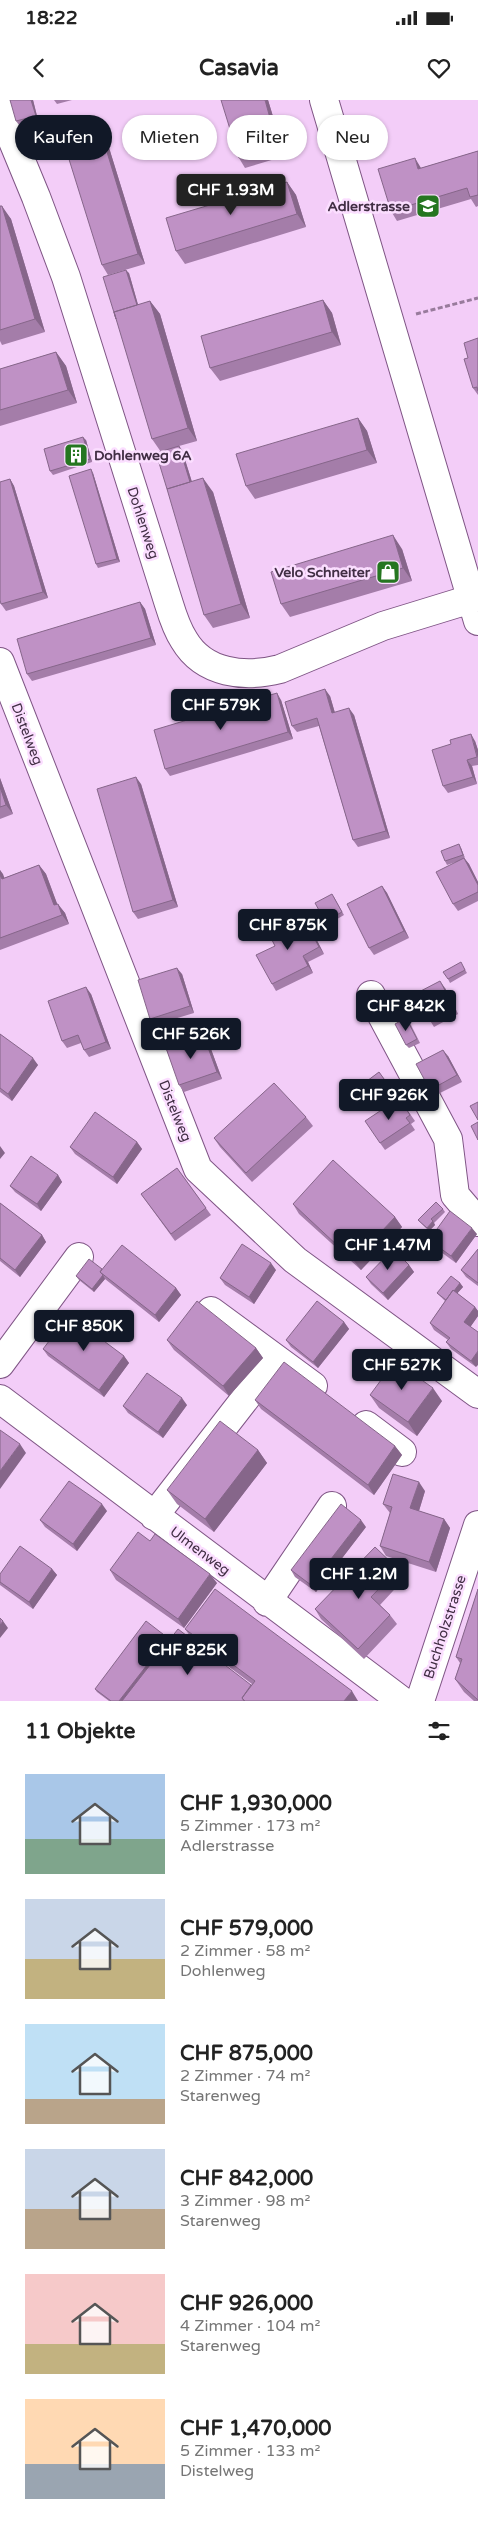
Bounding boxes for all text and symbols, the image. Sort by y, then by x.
text: 18:22 [25,7,78,29]
icon: back [25,54,53,82]
icon: heart [425,54,453,82]
text: Casavia [199,55,279,81]
chip: Kaufen [15,115,112,160]
chip: Mieten [122,115,217,160]
chip: Filter [227,115,307,160]
chip: Neu [317,115,388,160]
pin: CHF 1.93M [174,174,288,216]
text: CHF 1.93M [188,180,274,200]
school or university icon: Adlerstrasse [415,193,441,219]
place label: Adlerstrasse [328,198,410,215]
building icon: Dohlenweg 6A [63,442,89,468]
place label: Dohlenweg 6A [94,447,192,464]
street label: Dohlenweg [123,485,163,561]
shop icon: Velo Schneiter [375,559,401,585]
place label: Velo Schneiter [274,564,371,581]
pin: CHF 579K [169,688,273,731]
text: CHF 579K [182,695,260,715]
street label: Distelweg [7,701,47,767]
pin: CHF 875K [236,908,340,951]
text: CHF 875K [249,915,327,935]
pin: CHF 842K [354,990,458,1032]
text: CHF 842K [367,996,445,1016]
pin: CHF 526K [139,1018,243,1060]
text: CHF 526K [152,1024,230,1044]
street label: Distelweg [155,1078,195,1144]
pin: CHF 926K [337,1078,441,1121]
text: CHF 926K [350,1085,428,1105]
pin: CHF 1.47M [331,1228,445,1271]
text: CHF 1.47M [345,1235,431,1255]
pin: CHF 850K [32,1310,136,1352]
text: CHF 850K [45,1316,123,1336]
pin: CHF 527K [350,1348,454,1391]
text: CHF 527K [363,1355,441,1375]
street label: Ulmenweg [167,1523,233,1579]
pin: CHF 1.2M [307,1558,411,1600]
text: CHF 1.2M [321,1564,397,1584]
street label: Buchholzstrasse [420,1573,470,1681]
pin: CHF 825K [136,1634,240,1676]
text: CHF 825K [149,1640,227,1660]
icon: filters [425,1717,453,1745]
text: 11 Objekte [25,1719,135,1744]
text: CHF 1,930,000 [180,1791,332,1816]
icon: home [65,1794,125,1854]
text: 5 Zimmer · 173 m² [180,1816,320,1836]
text: Adlerstrasse [180,1836,274,1856]
text: CHF 579,000 [180,1916,313,1941]
icon: home [65,1919,125,1979]
text: 2 Zimmer · 58 m² [180,1941,310,1961]
text: Dohlenweg [180,1961,266,1981]
text: CHF 875,000 [180,2041,313,2066]
icon: home [65,2044,125,2104]
text: 2 Zimmer · 74 m² [180,2066,310,2086]
text: Starenweg [180,2086,261,2106]
text: CHF 842,000 [180,2166,313,2191]
icon: home [65,2169,125,2229]
text: 3 Zimmer · 98 m² [180,2191,310,2211]
text: Starenweg [180,2211,261,2231]
text: CHF 926,000 [180,2291,313,2316]
icon: home [65,2294,125,2354]
text: 4 Zimmer · 104 m² [180,2316,320,2336]
text: Starenweg [180,2336,261,2356]
text: CHF 1,470,000 [180,2416,332,2441]
icon: home [65,2419,125,2479]
text: 5 Zimmer · 133 m² [180,2441,320,2461]
text: Distelweg [180,2461,254,2481]

